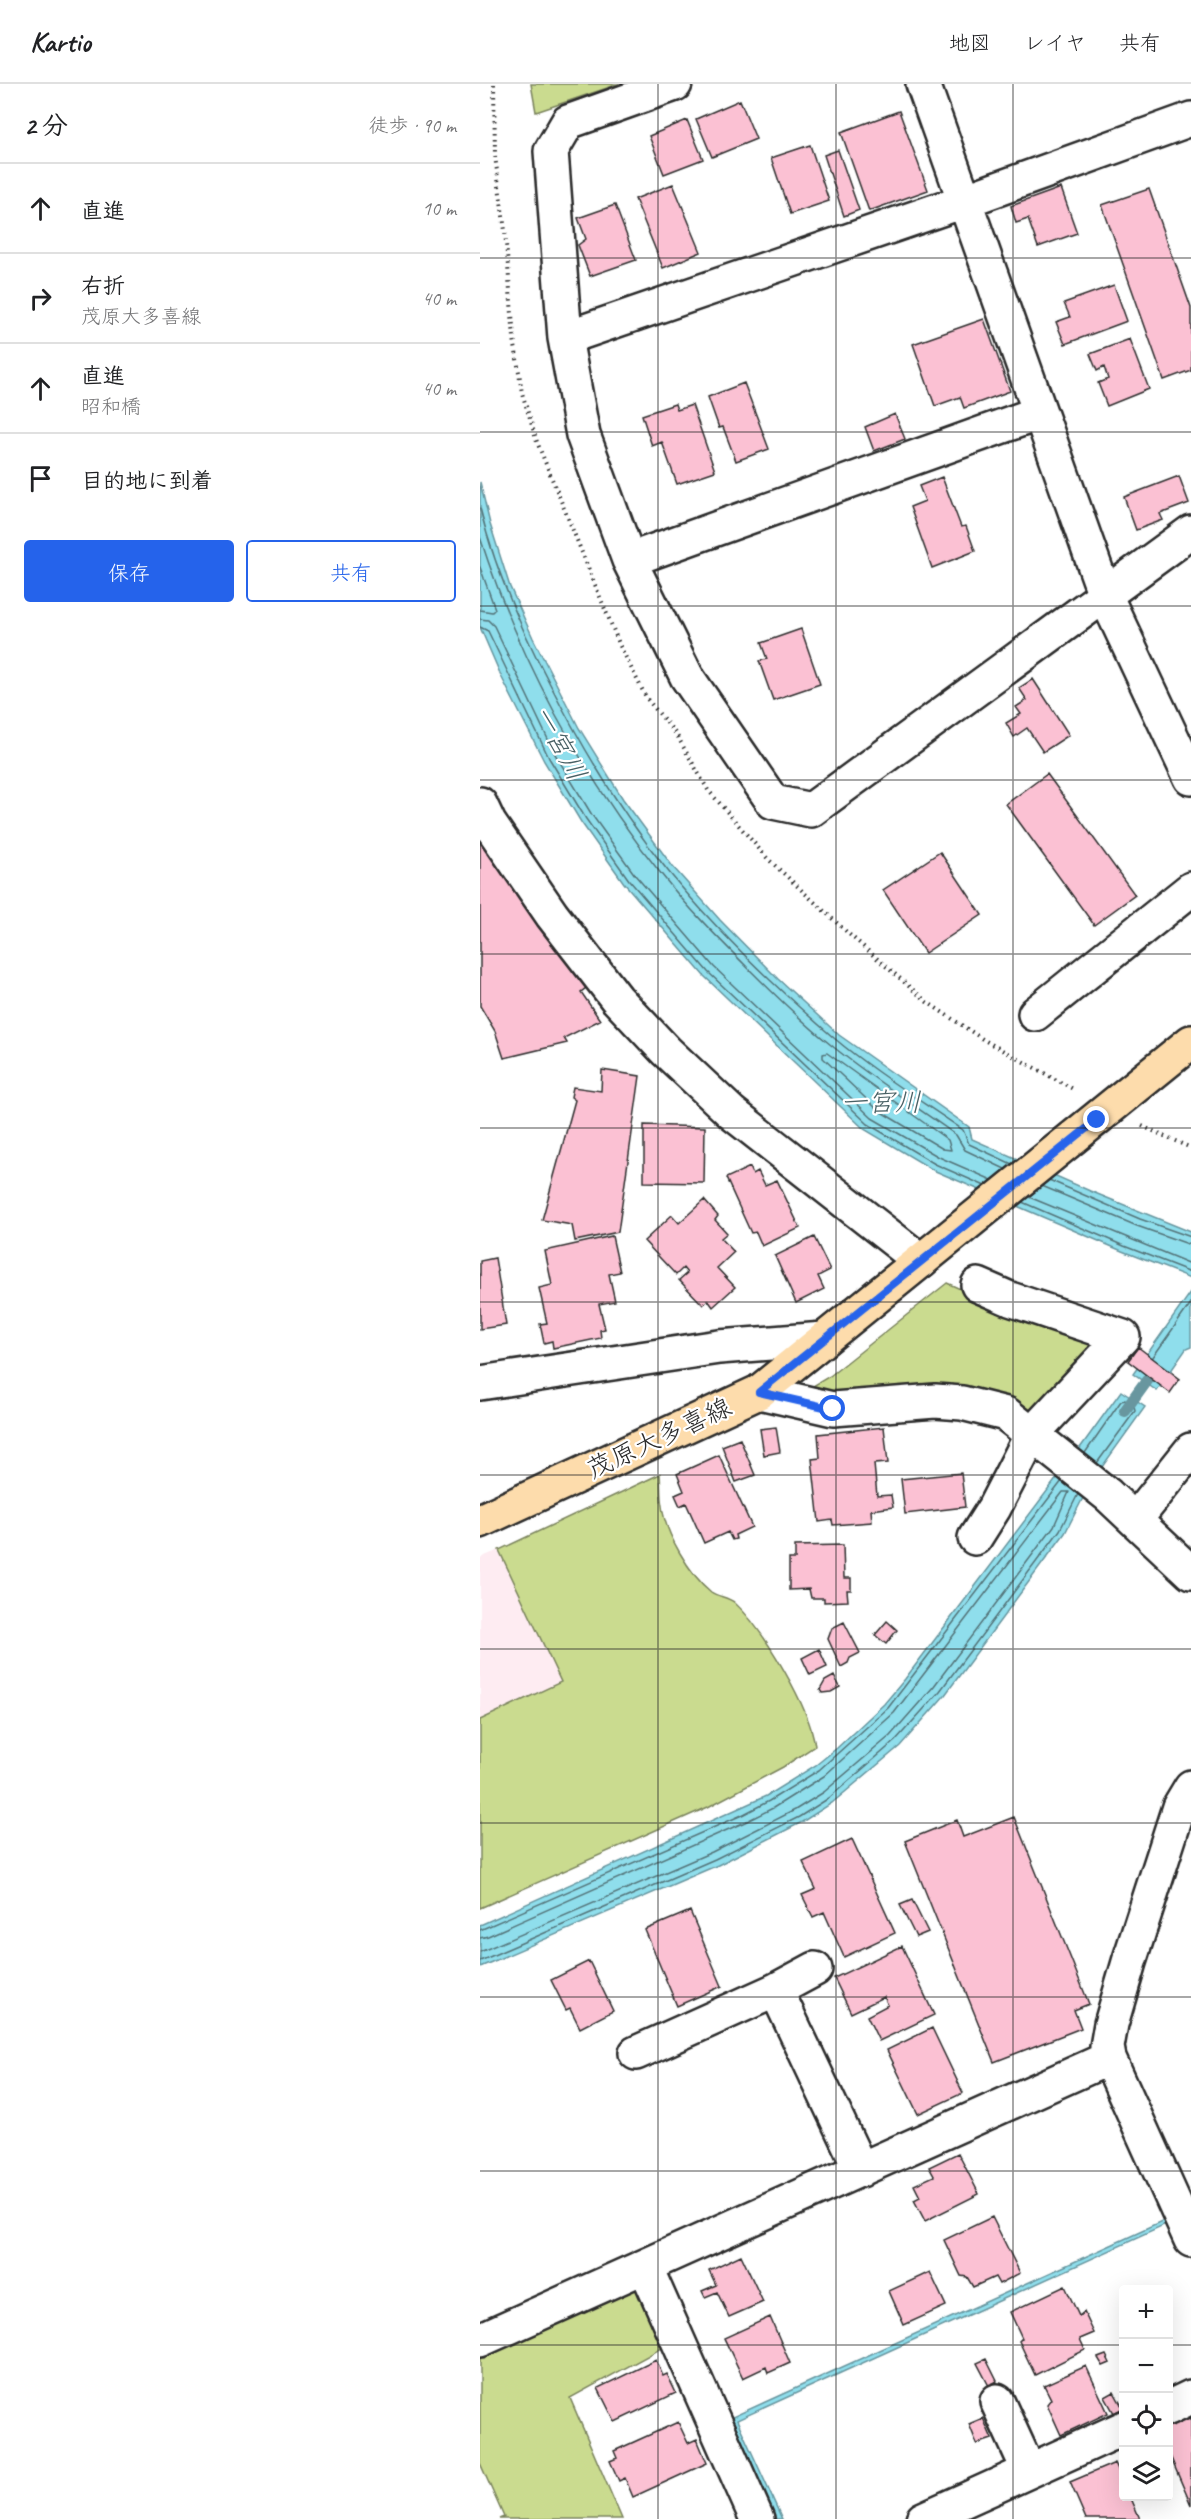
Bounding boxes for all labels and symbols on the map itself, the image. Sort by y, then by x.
water label: 一宮川 [526,699,594,787]
water label: 一宮川 [841,1085,922,1119]
route end [1083,1106,1109,1132]
street label: 茂原大多喜線 [581,1390,737,1486]
route start [819,1395,845,1421]

